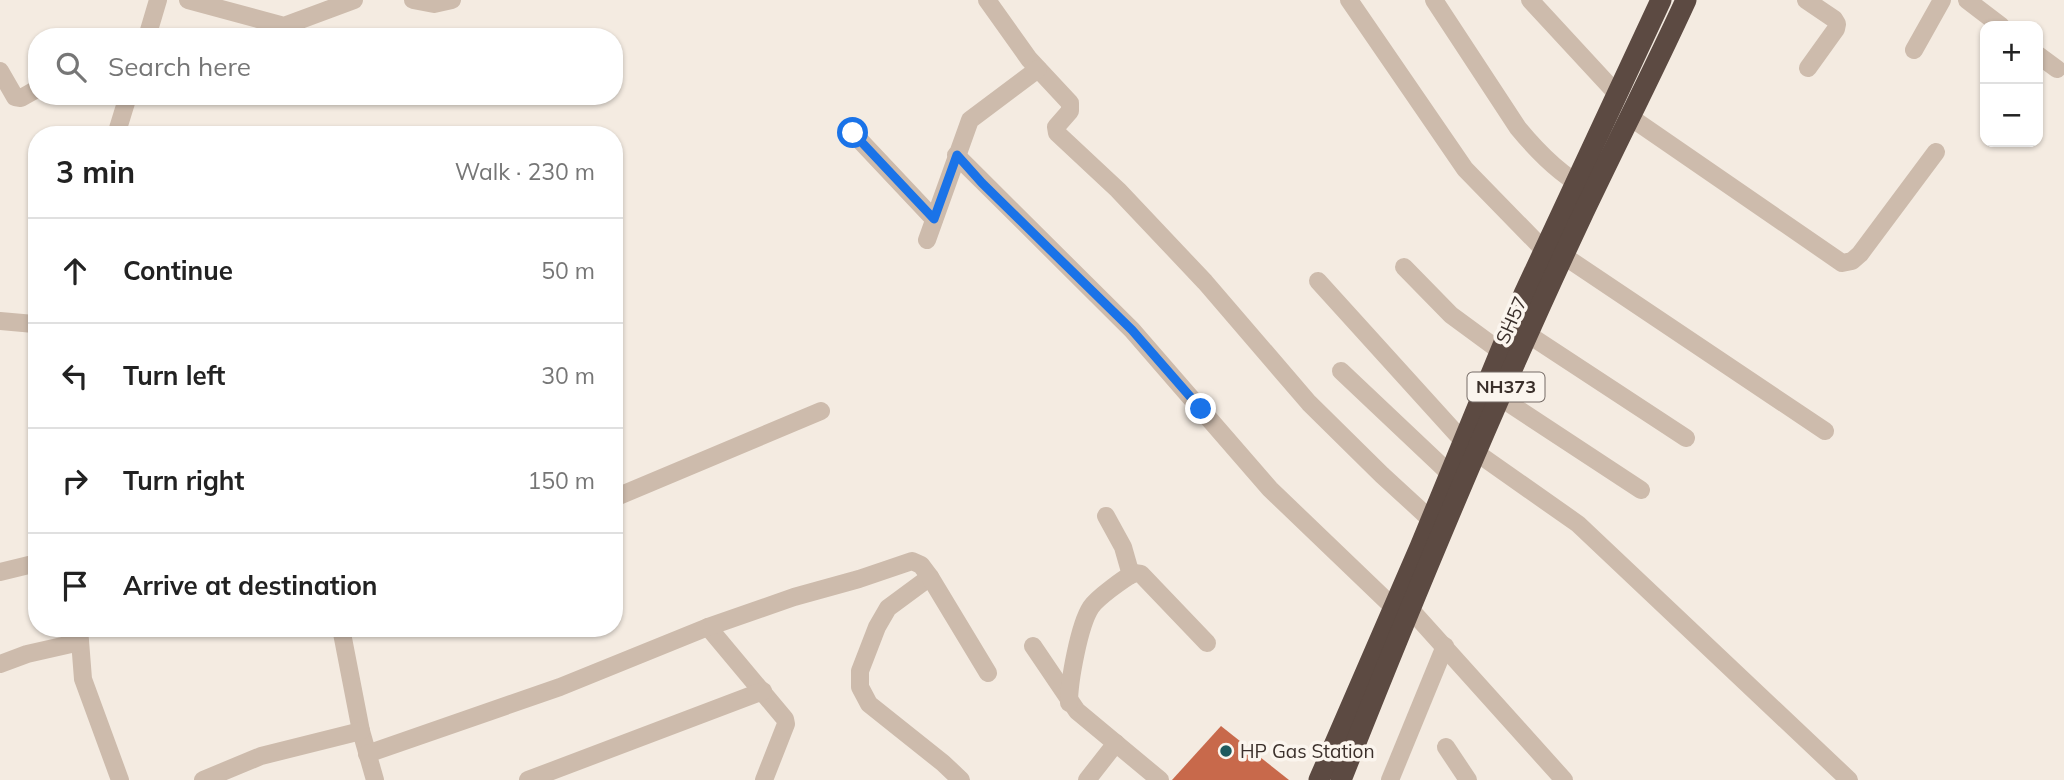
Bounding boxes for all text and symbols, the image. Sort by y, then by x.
map controls [1980,21,2043,147]
button: + [1980,21,2043,84]
search box [28,28,623,105]
icon: search [52,48,90,86]
text: Search here [108,50,251,83]
button: − [1980,84,2043,147]
route start [837,117,868,148]
text: 3 min [56,153,135,191]
text: Walk · 230 m [455,157,595,186]
icon: ahead [56,252,94,290]
text: Continue [123,254,233,287]
text: 50 m [541,256,595,285]
street label: SH57 [1490,293,1532,347]
icon: left [56,357,94,395]
text: Turn left [123,359,225,392]
text: 30 m [541,361,595,390]
road number: NH373 [1468,372,1544,402]
route end [1185,393,1216,424]
icon: right [56,462,94,500]
text: Turn right [123,464,244,497]
text: 150 m [527,466,595,495]
icon: arrive [56,567,94,605]
text: Arrive at destination [123,569,378,602]
place label: HP Gas Station [1240,739,1375,763]
marker: HP Gas Station [1218,743,1234,759]

